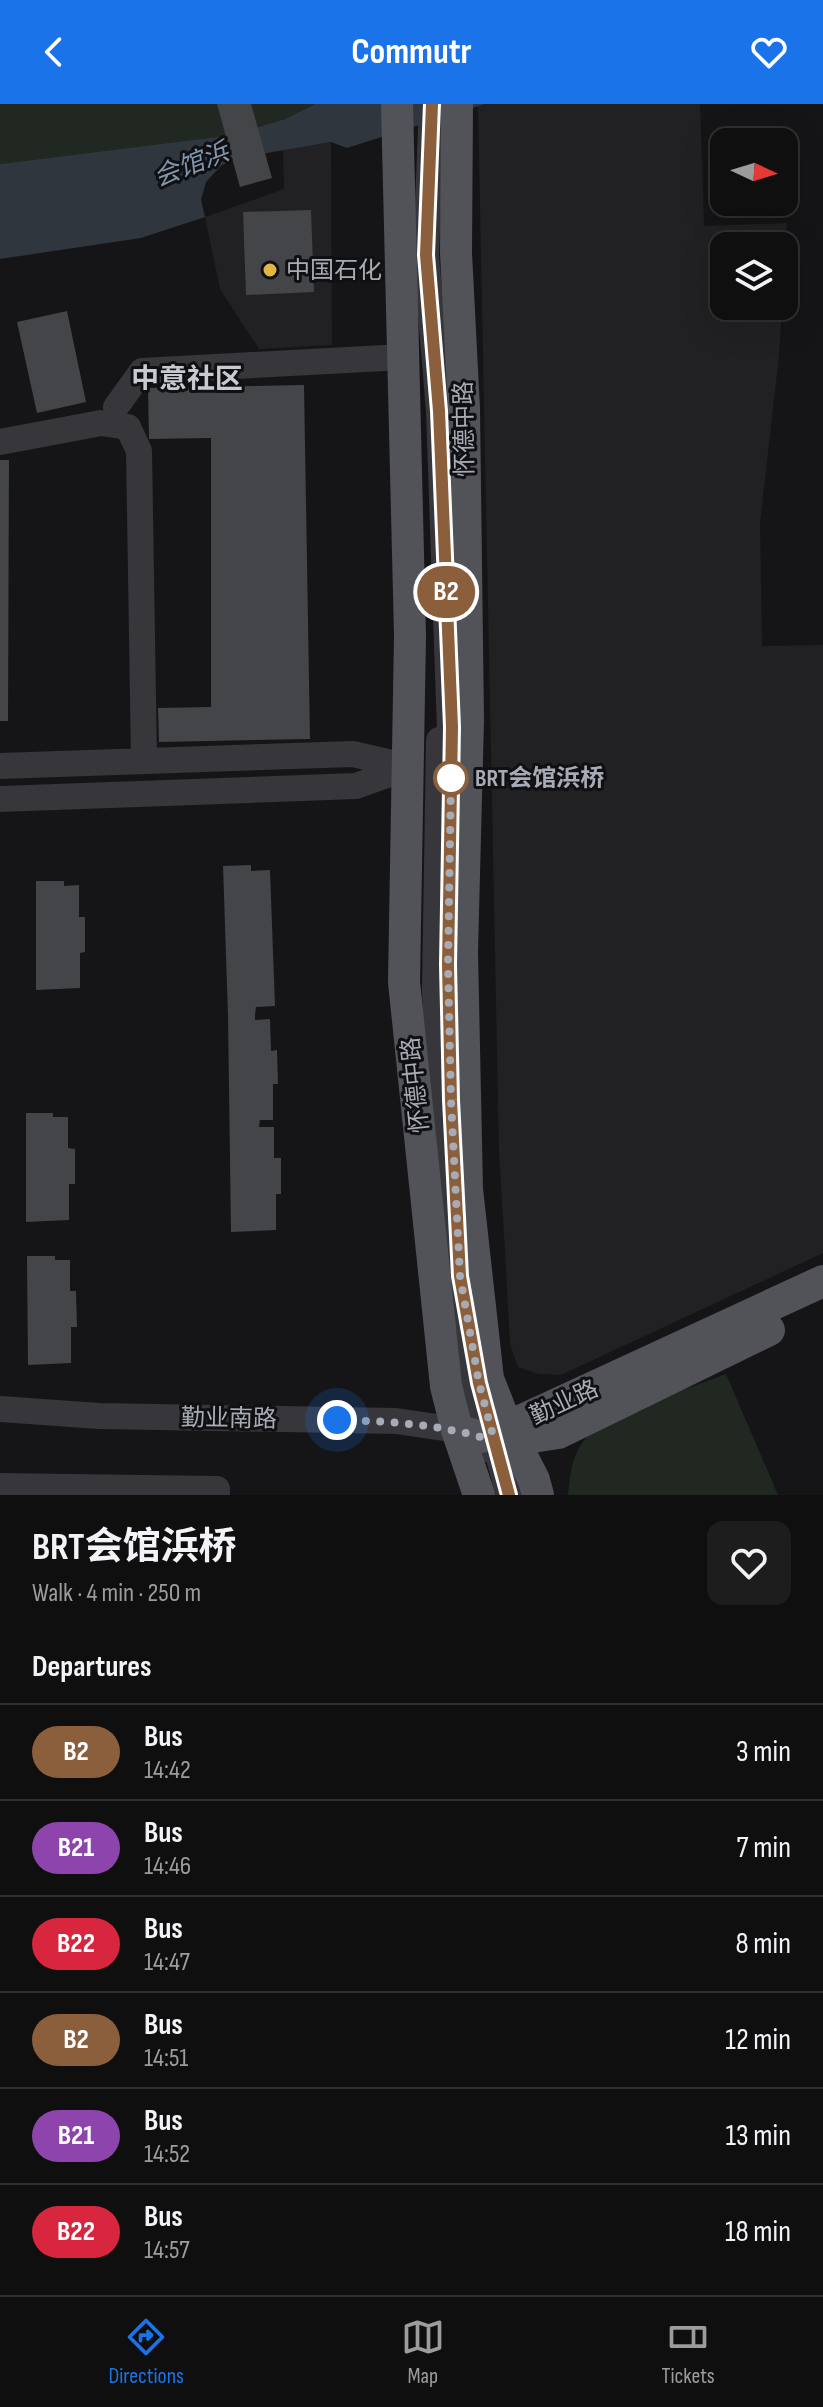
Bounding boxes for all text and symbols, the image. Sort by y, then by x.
icon: back [32,30,76,74]
icon: heart [747,30,791,74]
text: Commutr [351,31,472,74]
north arrow [710,128,798,216]
map controls [710,128,798,320]
water label: 会馆浜 [150,136,235,194]
button: layers [710,232,798,320]
place label: 中国石化 [286,256,382,285]
marker: 中国石化 [261,261,279,279]
district label: 中意社区 [131,363,243,396]
street label: 怀德中路 [449,381,480,477]
line badge: B2 [410,566,482,618]
text: B2 [433,575,459,608]
marker: BRT会馆浜桥 [434,761,468,795]
place label: BRT会馆浜桥 [475,764,604,793]
street label: 怀德中路 [396,1036,435,1134]
street label: 勤业路 [525,1374,603,1431]
your location [317,1400,357,1440]
street label: 勤业南路 [181,1403,277,1434]
button: heart [707,1521,791,1605]
text: BRT会馆浜桥 [32,1525,237,1570]
text: Walk · 4 min · 250 m [32,1578,201,1609]
text: Departures [32,1649,152,1685]
text: Bus [144,1719,183,1755]
text: 3 min [736,1734,791,1770]
text: B2 [63,1735,89,1768]
text: 14:42 [144,1755,191,1786]
text: Bus [144,1815,183,1851]
text: 7 min [737,1830,791,1866]
text: B21 [58,1831,94,1864]
text: 14:46 [144,1851,191,1882]
text: Bus [144,1911,183,1947]
text: 8 min [735,1926,791,1962]
text: B22 [57,1927,95,1960]
text: 14:47 [144,1947,190,1978]
text: Bus [144,2007,183,2043]
text: 12 min [725,2022,791,2058]
text: B2 [63,2023,89,2056]
text: 14:51 [144,2043,188,2074]
text: Bus [144,2103,183,2139]
text: 13 min [725,2118,791,2154]
text: B21 [58,2119,94,2152]
text: 14:52 [144,2139,190,2170]
text: Bus [144,2199,183,2235]
text: 18 min [725,2214,791,2250]
text: B22 [57,2215,95,2248]
text: 14:57 [144,2235,190,2266]
tab: Directions [108,2315,184,2390]
tab: Map [401,2315,445,2390]
tab: Tickets [662,2315,715,2390]

